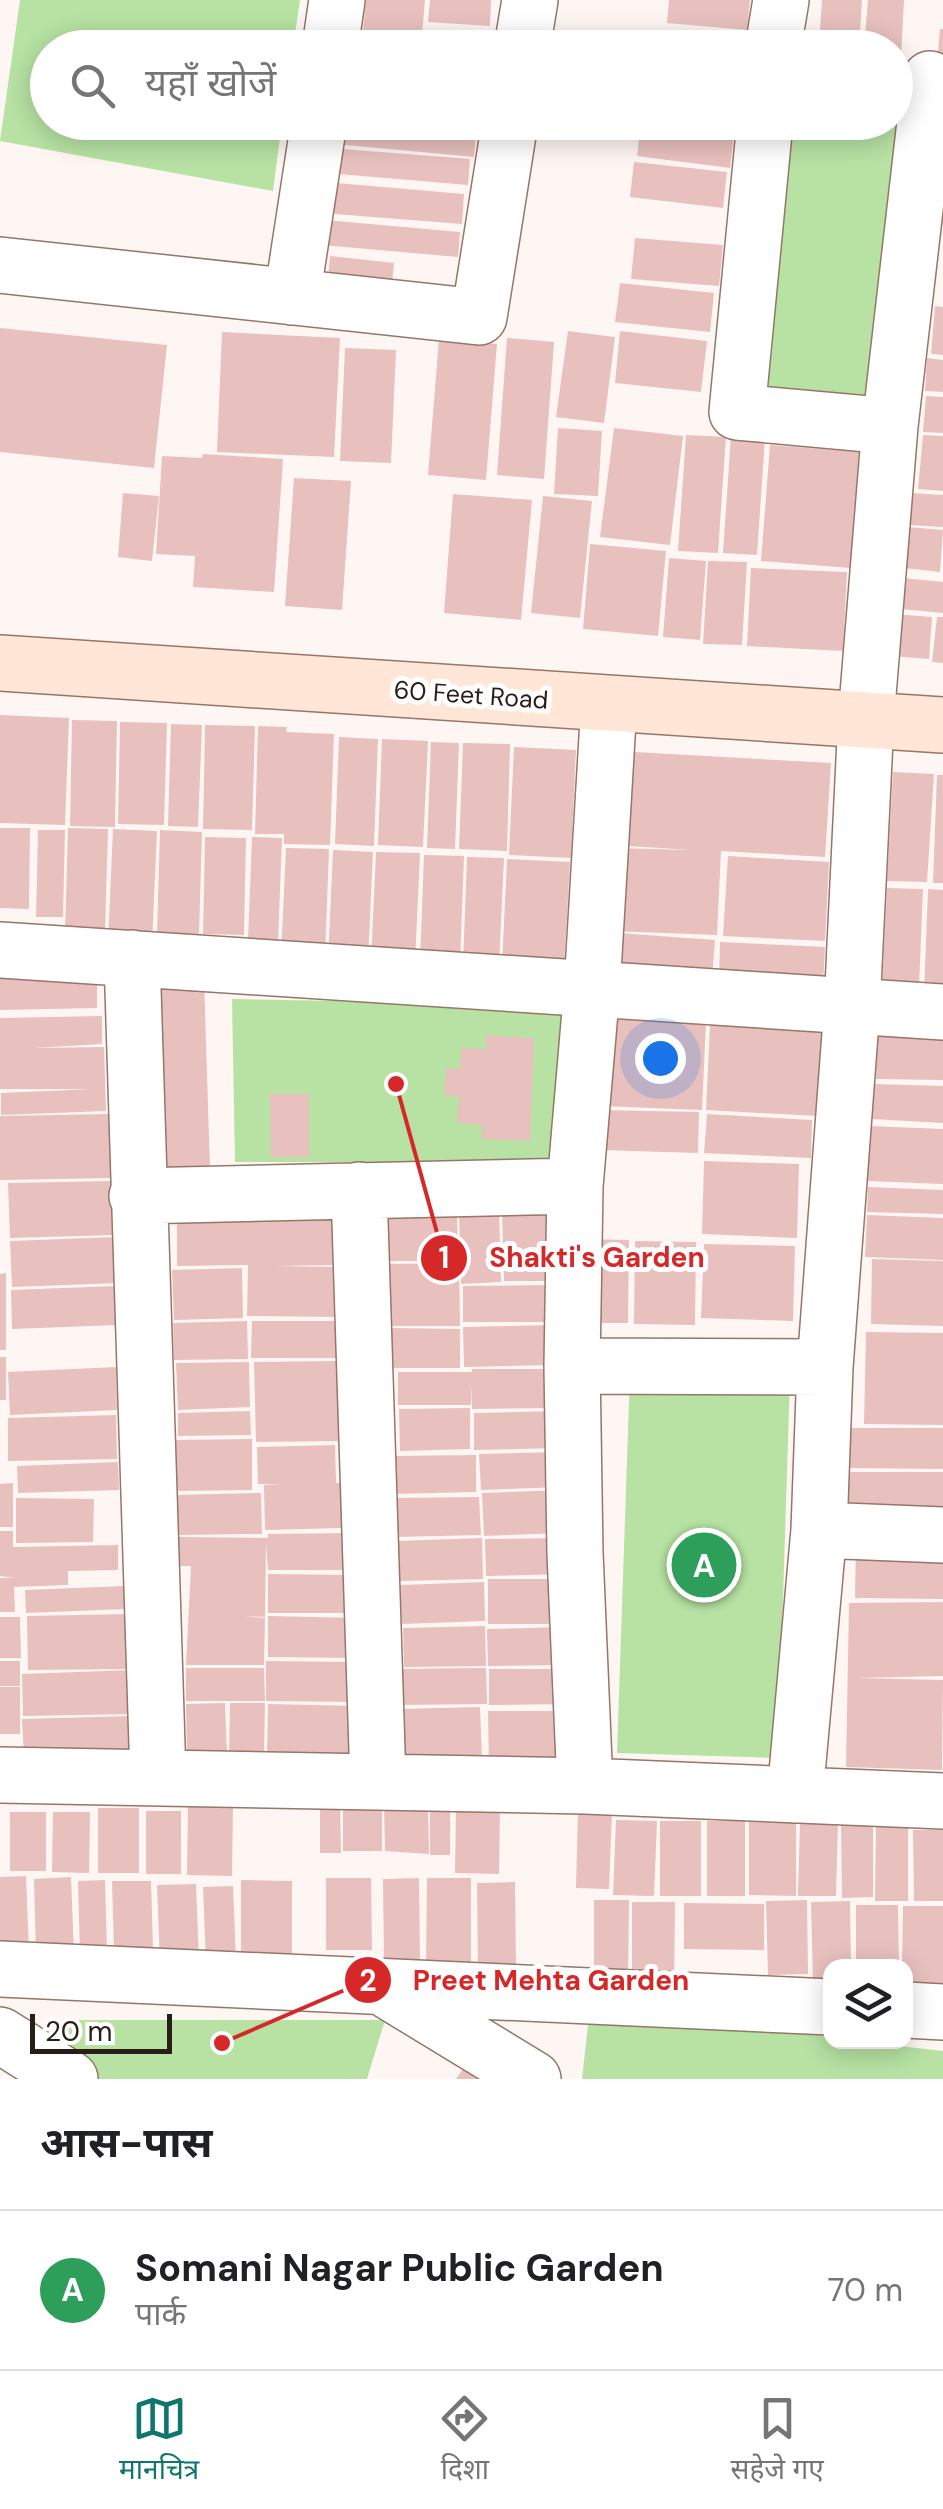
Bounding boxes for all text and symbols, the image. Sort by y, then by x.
search box [30,30,913,140]
icon: search [65,58,120,113]
text: यहाँ खोजें [145,58,276,108]
street label: 60 Feet Road [393,673,549,717]
your location [635,1033,686,1084]
callout: Shakti's Garden [419,1229,725,1287]
text: 1 [439,1238,449,1277]
text: Shakti's Garden [489,1239,705,1276]
pin: A [672,1528,736,1602]
callout: Preet Mehta Garden [343,1951,710,2009]
map controls [823,1959,913,2049]
button: layers [823,1959,913,2049]
text: 2 [359,1961,377,2000]
text: Preet Mehta Garden [413,1962,689,1999]
scale bar [30,2009,172,2054]
text: 20 m [45,2013,112,2050]
text: आस-पास [40,2115,213,2170]
text: Somani Nagar Public Garden [135,2243,664,2293]
text: A [61,2269,84,2311]
text: 70 m [827,2269,903,2311]
text: पार्क [135,2293,186,2335]
tab: मानचित्र [119,2391,199,2490]
tab: दिशा [437,2391,492,2490]
tab: सहेजे गए [731,2391,824,2490]

